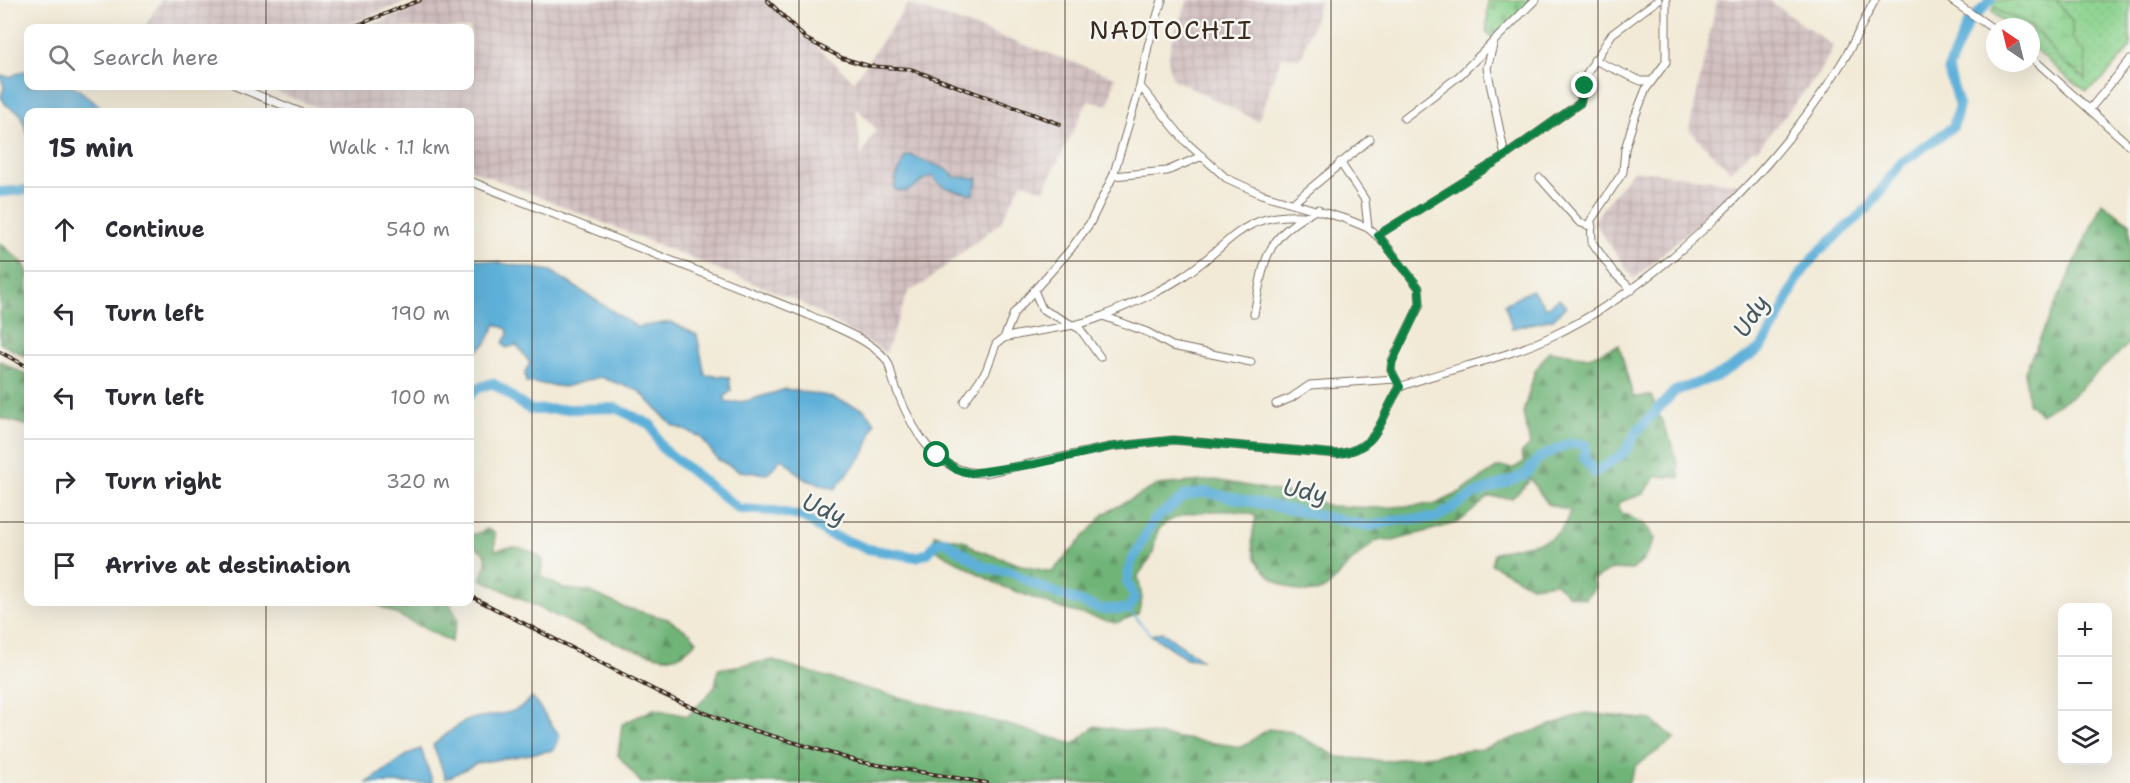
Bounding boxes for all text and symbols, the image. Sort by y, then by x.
district label: NADTOCHII [1089,12,1253,47]
north arrow [1986,18,2040,72]
search box [24,24,474,90]
icon: search [45,41,78,74]
text: Search here [93,43,219,72]
route end [1571,72,1597,98]
text: 15 min [48,130,134,165]
text: Walk · 1.1 km [329,134,450,160]
icon: ahead [48,213,81,246]
text: Continue [105,215,205,244]
text: 540 m [386,216,450,242]
water label: Udy [1725,289,1777,343]
icon: left [48,297,81,330]
text: Turn left [105,299,204,328]
text: 190 m [391,300,450,326]
icon: left [48,381,81,414]
text: Turn left [105,383,204,412]
text: 100 m [390,384,450,410]
route start [923,441,949,467]
icon: right [48,465,81,498]
text: Turn right [105,467,222,496]
text: 320 m [386,468,450,494]
water label: Udy [1280,471,1330,511]
water label: Udy [797,486,851,532]
icon: arrive [48,549,81,582]
text: Arrive at destination [105,551,351,580]
map controls [2058,603,2112,765]
button: + [2058,603,2112,657]
button: − [2058,657,2112,711]
button: layers [2058,711,2112,765]

